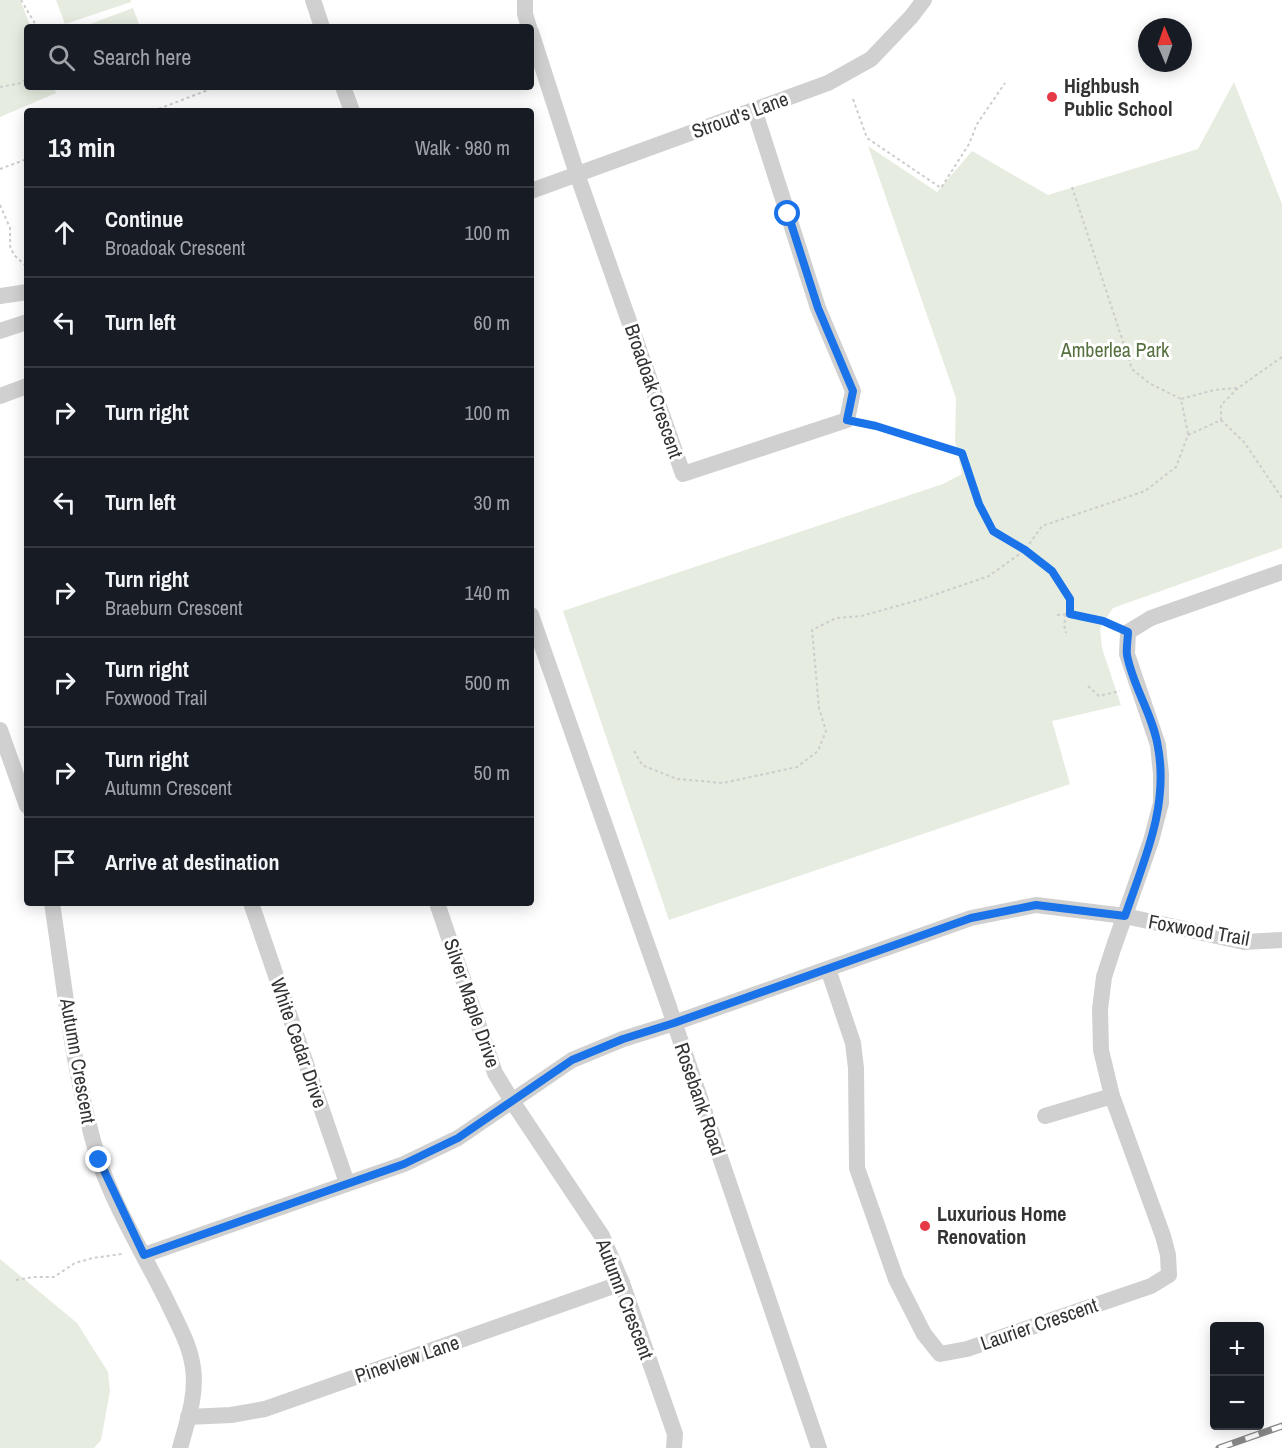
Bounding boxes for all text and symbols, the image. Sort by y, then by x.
north arrow [1138,18,1192,72]
search box [24,24,534,90]
icon: search [45,41,78,74]
text: Search here [93,42,191,72]
place label: Highbush Public School [1064,72,1172,122]
street label: Stroud's Lane [688,85,792,144]
marker: Highbush Public School [1045,90,1059,104]
text: 13 min [48,130,116,165]
text: Walk · 980 m [415,134,510,161]
route start [774,200,800,226]
text: Continue [105,204,183,234]
icon: ahead [48,216,81,249]
text: 100 m [464,219,510,246]
text: Broadoak Crescent [105,234,245,261]
icon: left [48,306,81,339]
text: Turn left [105,307,176,337]
text: 60 m [474,309,510,336]
street label: Broadoak Crescent [619,320,690,462]
park label: Amberlea Park [1060,336,1170,363]
icon: right [48,396,81,429]
text: Turn right [105,397,189,427]
text: 100 m [464,399,510,426]
icon: left [48,486,81,519]
text: Turn left [105,487,176,517]
text: 30 m [474,489,510,516]
text: Turn right [105,564,189,594]
icon: right [48,576,81,609]
text: 140 m [464,579,510,606]
text: Braeburn Crescent [105,594,243,621]
text: Turn right [105,654,189,684]
icon: right [48,666,81,699]
text: 500 m [464,669,510,696]
text: Foxwood Trail [105,684,207,711]
text: Turn right [105,744,189,774]
icon: right [48,756,81,789]
text: 50 m [474,759,510,786]
text: Autumn Crescent [105,774,232,801]
icon: arrive [48,846,81,879]
text: Arrive at destination [105,847,279,877]
street label: Foxwood Trail [1146,907,1252,952]
street label: Silver Maple Drive [438,935,507,1071]
street label: White Cedar Drive [265,974,334,1111]
street label: Autumn Crescent [54,995,103,1126]
street label: Rosebank Road [669,1039,732,1159]
route end [85,1146,111,1172]
place label: Luxurious Home Renovation [937,1200,1066,1250]
marker: Luxurious Home Renovation [918,1219,932,1233]
street label: Autumn Crescent [590,1234,661,1363]
street label: Laurier Crescent [977,1291,1101,1356]
map controls [1210,1322,1264,1430]
button: + [1210,1322,1264,1376]
street label: Pineview Lane [351,1328,463,1389]
button: − [1210,1376,1264,1430]

